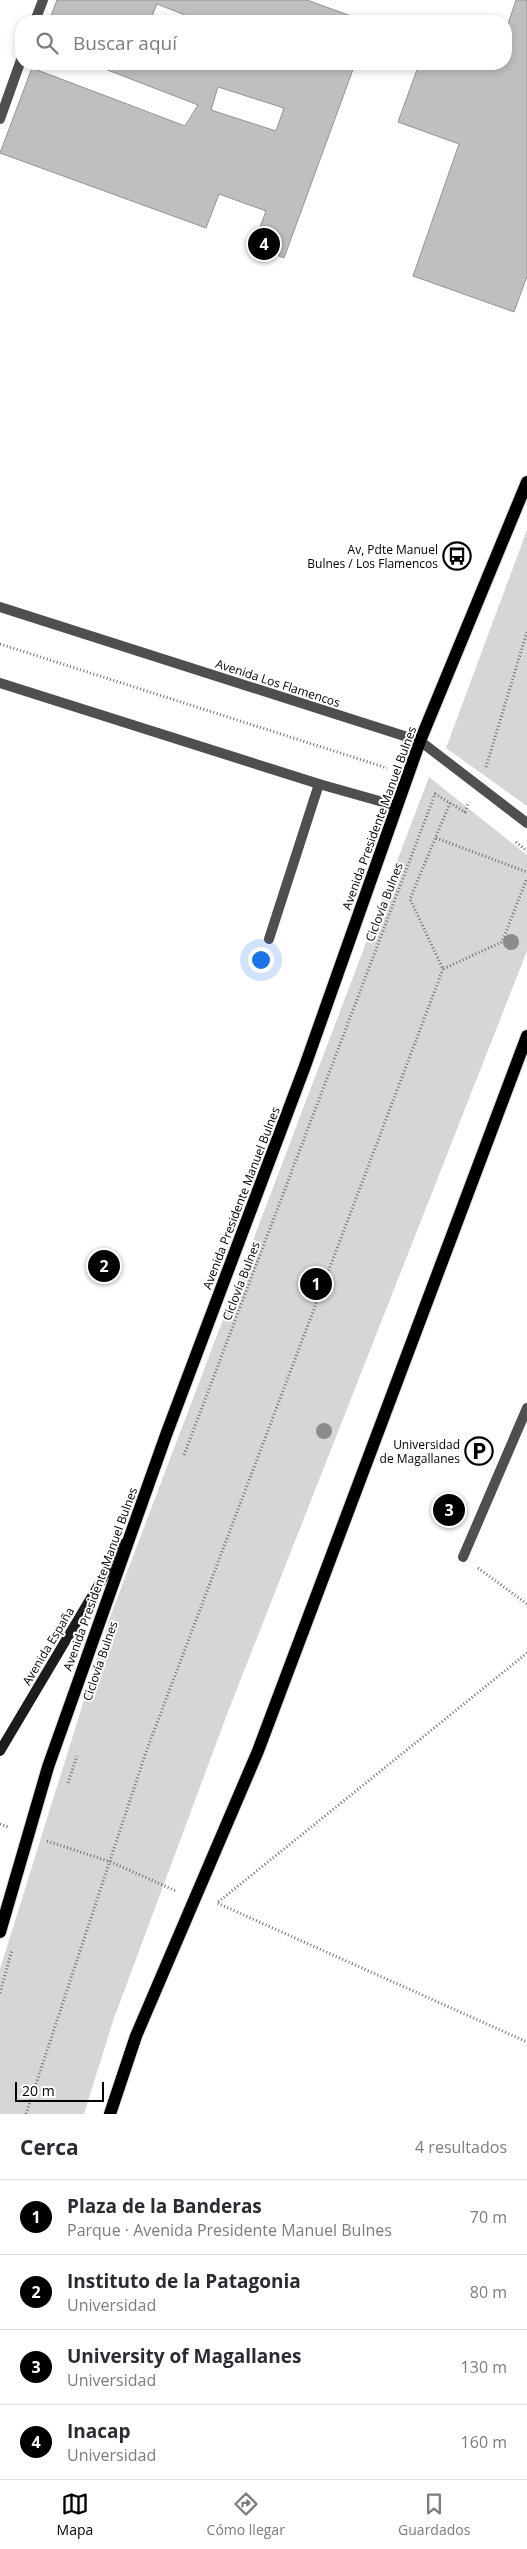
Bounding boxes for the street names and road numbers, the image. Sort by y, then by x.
street label: Avenida Los Flamencos [214,655,343,711]
street label: Avenida Presidente Manuel Bulnes [338,724,420,912]
street label: Ciclovía Bulnes [361,860,407,944]
street label: Avenida Presidente Manuel Bulnes [198,1104,284,1292]
street label: Ciclovía Bulnes [218,1239,264,1323]
street label: Avenida Presidente Manuel Bulnes [59,1485,141,1673]
street label: Avenida España [18,1604,78,1688]
street label: Ciclovía Bulnes [78,1619,122,1703]

